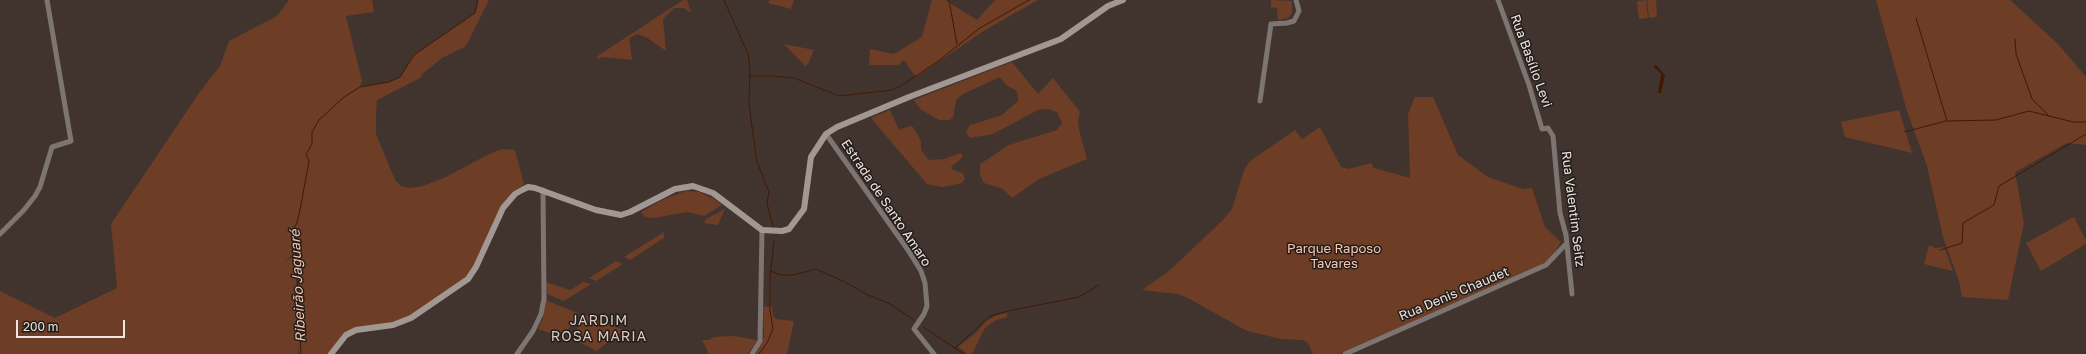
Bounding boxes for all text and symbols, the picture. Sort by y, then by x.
street label: Rua Basílio Levi [1507,12,1555,110]
street label: Estrada de Santo Amaro [838,137,934,269]
street label: Rua Valentim Seitz [1558,150,1588,268]
water label: Ribeirão Jaguaré [287,229,309,343]
park label: Parque Raposo Tavares [1287,241,1381,272]
street label: Rua Denis Chaudet [1397,264,1511,324]
scale bar [18,312,127,338]
district label: JARDIM ROSA MARIA [551,313,647,346]
text: 200 m [23,319,58,334]

